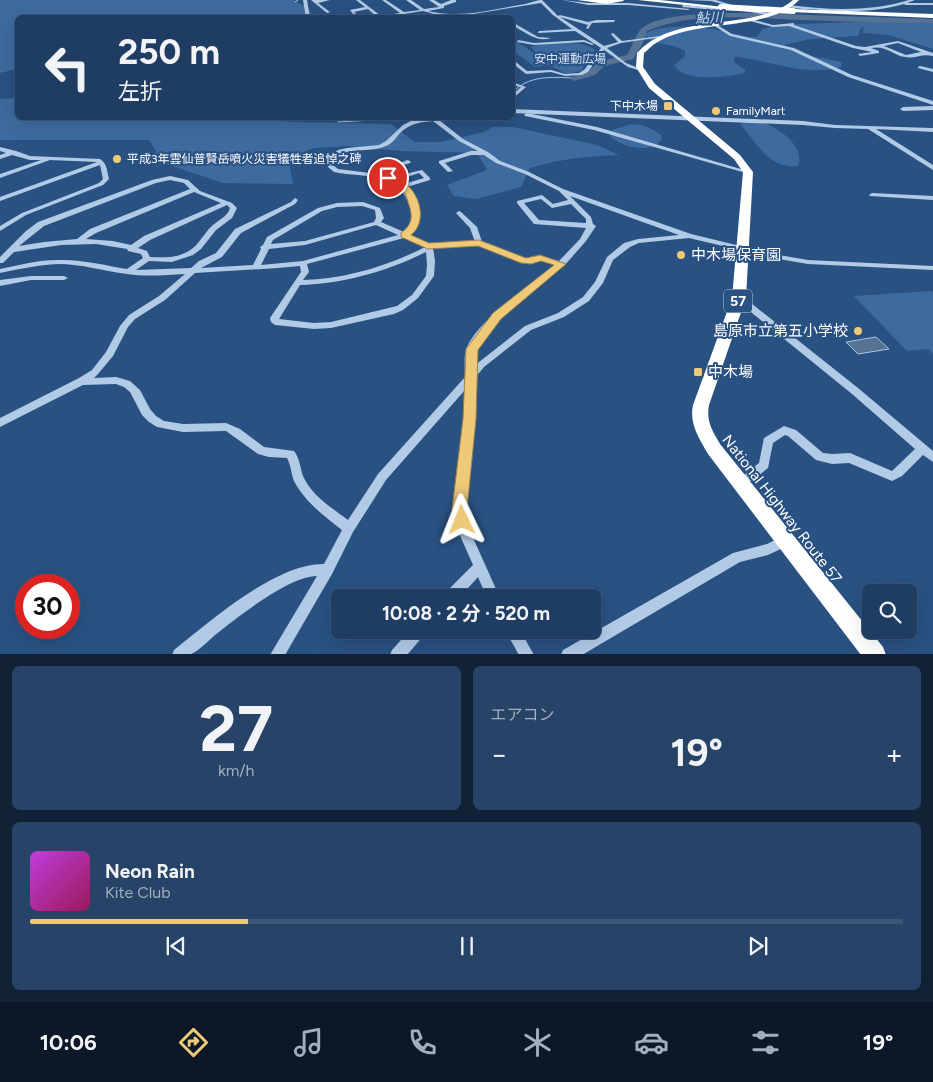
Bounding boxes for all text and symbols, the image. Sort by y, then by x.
water label: 鮎川 [695,9,725,27]
text: 250 m [118,31,220,73]
icon: left [35,35,100,100]
park label: 安中運動広場 [534,52,606,66]
text: 左折 [118,78,162,105]
place label: 下中木場 [610,99,658,113]
marker: 下中木場 [662,100,674,112]
place label: FamilyMart [726,104,786,118]
marker: FamilyMart [710,105,722,117]
place label: 平成3年雲仙普賢岳噴火災害犠牲者追悼之碑 [127,152,362,166]
marker: 平成3年雲仙普賢岳噴火災害犠牲者追悼之碑 [111,153,123,165]
pin [367,157,409,199]
icon: arrive [374,164,402,192]
place label: 中木場保育園 [691,246,781,264]
marker: 中木場保育園 [675,249,687,261]
road number: 57 [724,290,752,312]
place label: 島原市立第五小学校 [713,322,848,340]
marker: 島原市立第五小学校 [852,325,864,337]
place label: 中木場 [708,363,753,381]
marker: 中木場 [692,366,704,378]
street label: National Highway Route 57 [718,431,846,587]
position arrow [435,493,487,545]
speed limit sign: 30 [15,574,80,639]
map controls [862,584,917,639]
button: search [862,584,917,639]
text: 10:08 · 2 分 · 520 m [382,602,550,625]
text: 27 [199,689,273,767]
text: エアコン [491,705,555,724]
text: 19° [671,730,723,776]
text: − [491,737,508,771]
text: + [886,737,903,771]
text: km/h [218,761,255,780]
text: Neon Rain [105,860,195,883]
text: Kite Club [105,883,171,902]
icon: previous [162,932,190,960]
icon: pause [453,932,481,960]
icon: next [744,932,772,960]
icon: directions [176,1025,211,1060]
icon: music [291,1025,326,1060]
icon: phone [405,1025,440,1060]
icon: climate [520,1025,555,1060]
icon: car [634,1025,669,1060]
icon: filters [748,1025,783,1060]
text: 10:06 [40,1029,97,1056]
text: 19° [863,1029,893,1056]

